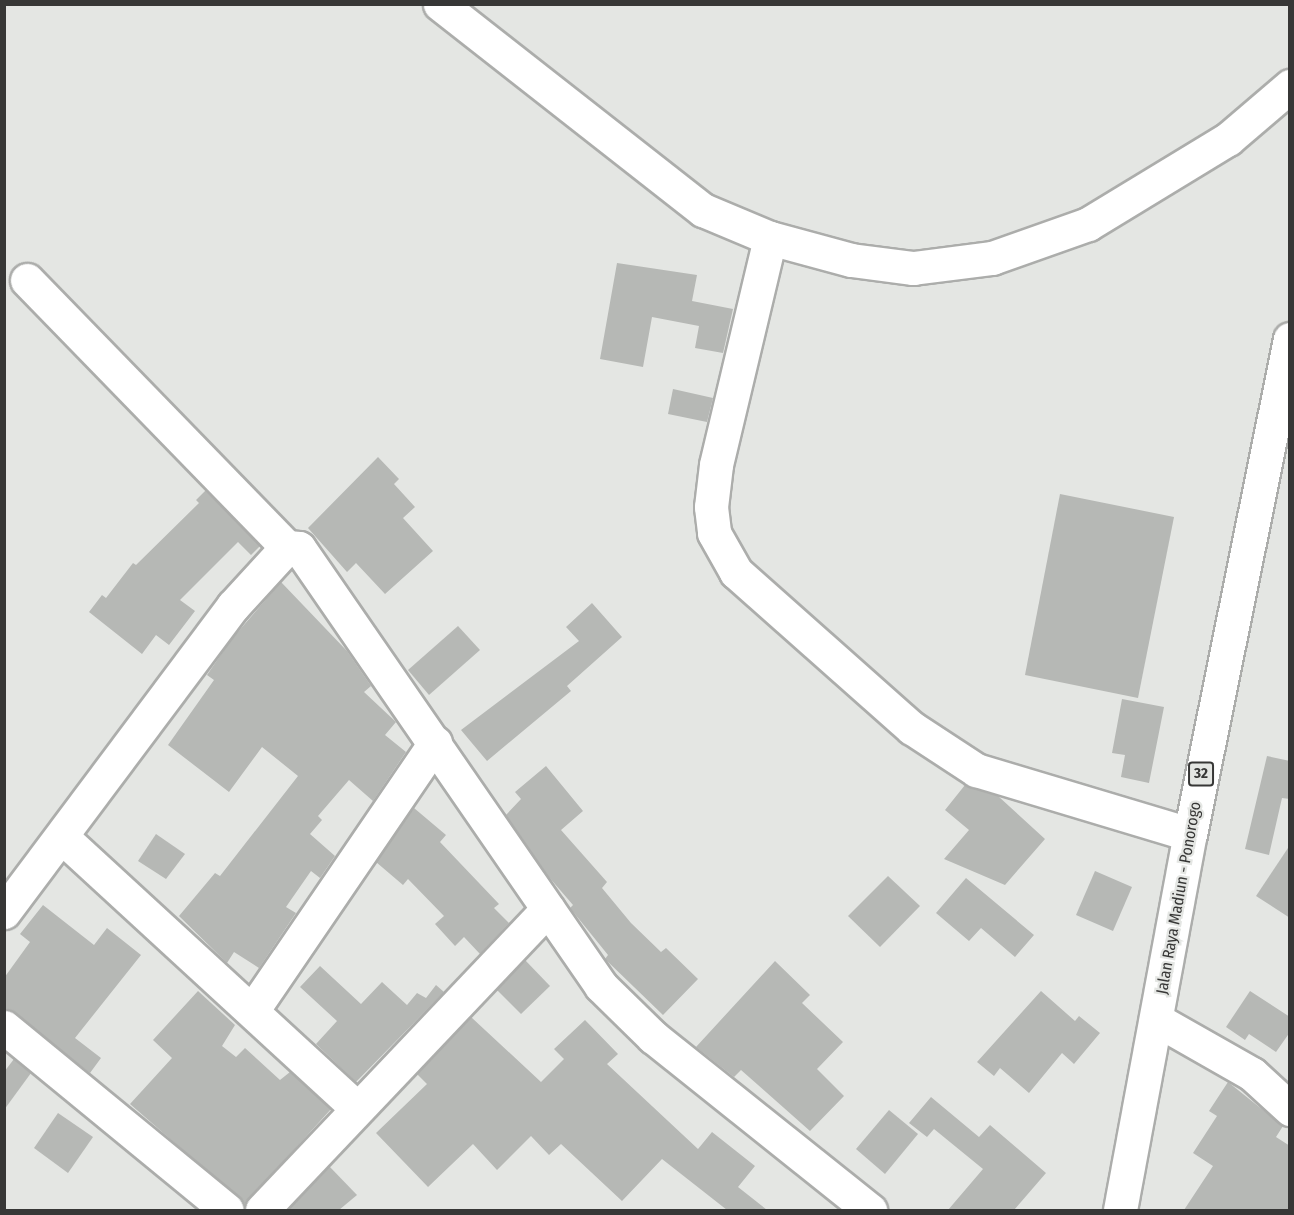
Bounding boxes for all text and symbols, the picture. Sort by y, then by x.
road number: 32 [1188,762,1214,786]
street label: Jalan Raya Madiun - Ponorogo [1153,800,1205,996]

